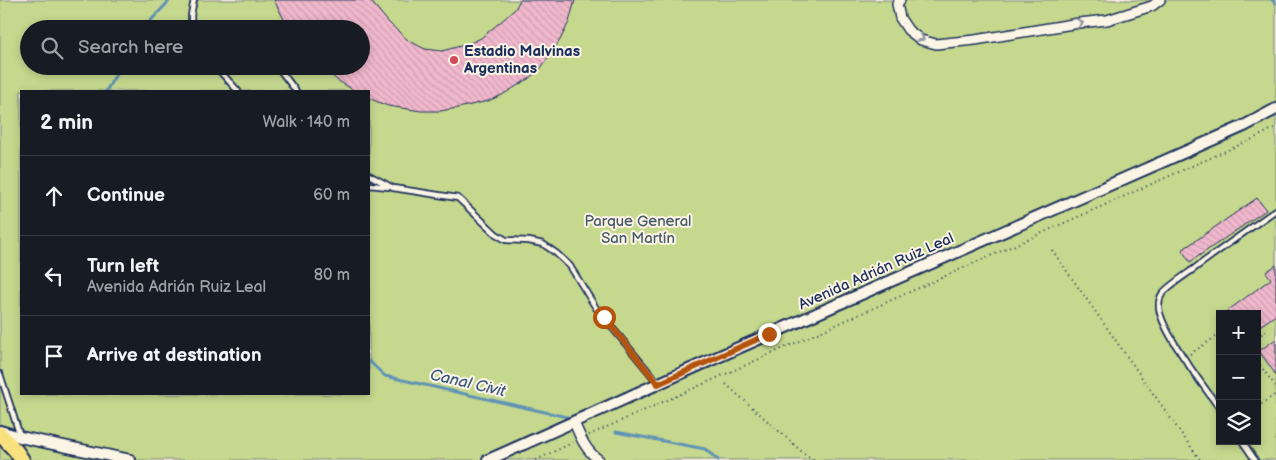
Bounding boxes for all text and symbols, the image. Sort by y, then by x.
one-way arrow [1076,18,1084,29]
search box [20,20,370,75]
one-way arrow [915,32,924,42]
icon: search [38,34,66,62]
text: Search here [78,36,183,59]
place label: Estadio Malvinas Argentinas [463,42,580,78]
marker: Estadio Malvinas Argentinas [448,54,460,66]
text: 2 min [40,110,93,135]
text: Walk · 140 m [263,113,350,132]
icon: ahead [40,182,68,210]
text: Continue [87,184,165,207]
text: 60 m [313,186,350,205]
park label: Parque General San Martín [585,212,691,248]
street label: Avenida Adrián Ruiz Leal [796,229,957,314]
text: Turn left [87,255,159,278]
icon: left [40,262,68,290]
text: 80 m [314,266,350,285]
text: Avenida Adrián Ruiz Leal [87,278,266,297]
route start [593,306,616,329]
map controls [1216,310,1261,445]
button: + [1216,310,1261,355]
route end [758,323,781,346]
icon: arrive [40,342,68,370]
text: Arrive at destination [87,344,262,367]
button: − [1216,355,1261,400]
water label: Canal Civit [428,366,508,402]
button: layers [1216,400,1261,445]

